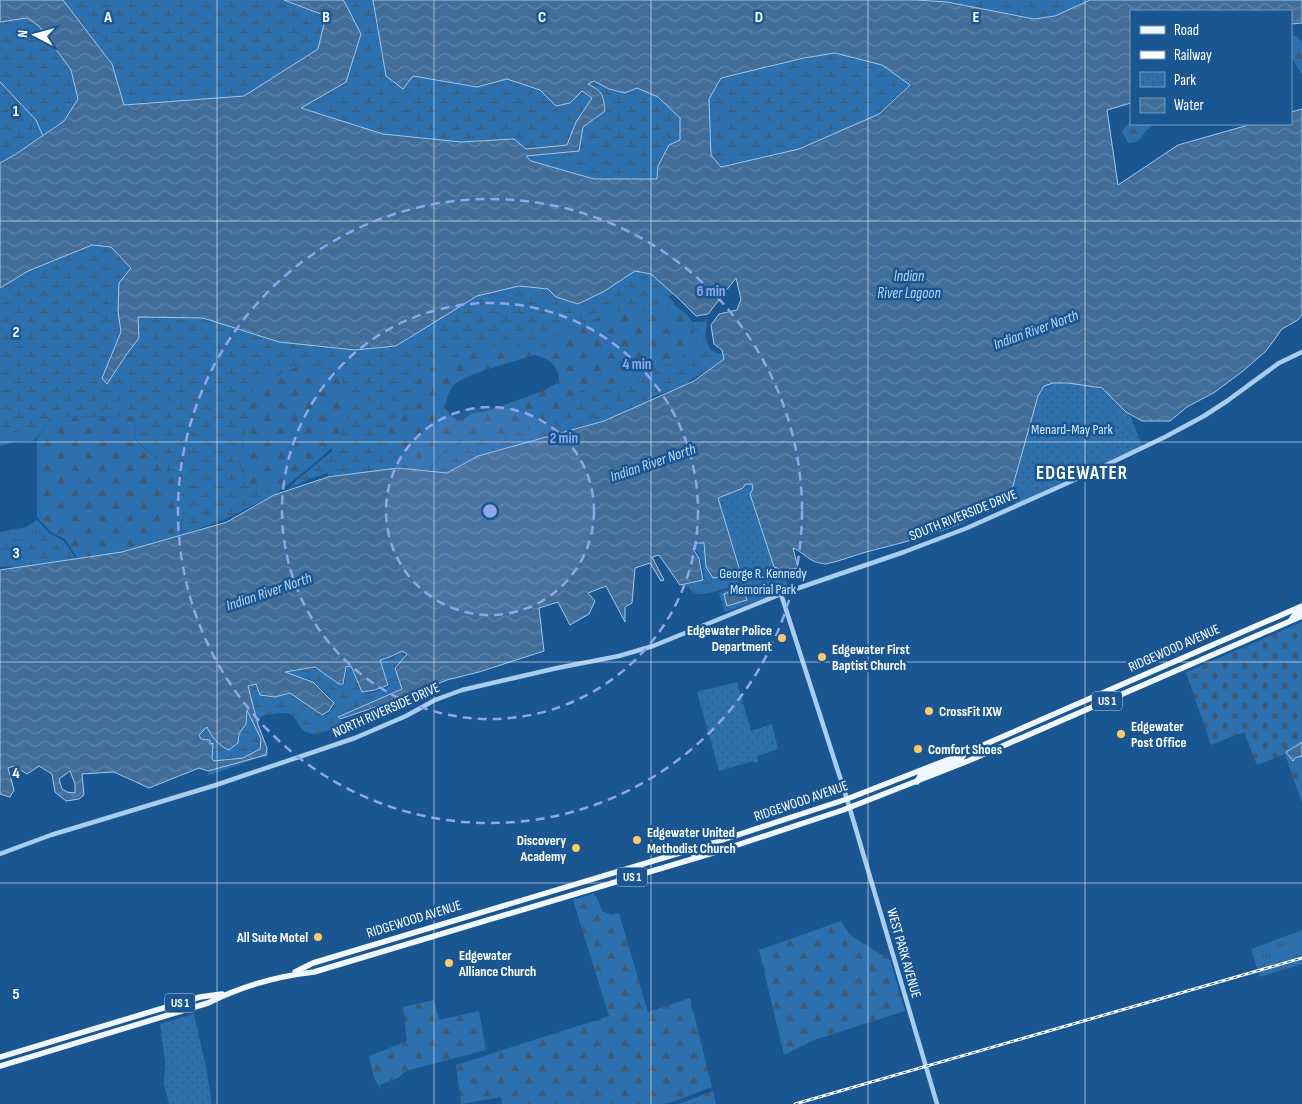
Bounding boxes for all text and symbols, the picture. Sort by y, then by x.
text: A [103,8,112,27]
text: B [322,8,330,27]
text: C [538,8,546,27]
text: D [755,8,763,27]
text: E [973,8,980,27]
north arrow [10,10,60,60]
legend [1130,10,1292,125]
text: Road [1174,21,1199,40]
text: N [14,29,31,38]
text: Railway [1174,46,1212,65]
text: Park [1174,71,1196,90]
text: Water [1174,96,1205,115]
text: 1 [13,102,20,121]
water label: Indian River Lagoon [877,267,941,303]
text: 6 min [696,282,726,301]
water label: Indian River North [991,306,1081,354]
text: 2 [12,323,20,342]
text: 4 min [623,355,651,374]
park label: Menard-May Park [1031,421,1114,438]
text: 2 min [550,429,578,448]
water label: Indian River North [608,440,698,486]
district label: EDGEWATER [1036,462,1128,485]
street label: SOUTH RIVERSIDE DRIVE [907,486,1020,544]
centre of rings [481,502,499,520]
text: 3 [12,544,20,563]
park label: George R. Kennedy Memorial Park [719,565,807,598]
water label: Indian River North [224,569,314,615]
street label: RIDGEWOOD AVENUE [1126,620,1223,676]
place label: Edgewater Police Department [687,622,772,655]
marker: Edgewater Police Department [776,632,788,644]
place label: Edgewater First Baptist Church [832,641,910,674]
marker: Edgewater First Baptist Church [816,651,828,663]
street label: NORTH RIVERSIDE DRIVE [330,679,442,741]
road number: US 1 [1092,691,1122,710]
place label: CrossFit IXW [939,703,1002,720]
marker: CrossFit IXW [923,705,935,717]
place label: Edgewater Post Office [1131,718,1187,751]
marker: Edgewater Post Office [1115,728,1127,740]
place label: Comfort Shoes [928,741,1002,758]
marker: Comfort Shoes [912,743,924,755]
text: 4 [12,764,20,783]
street label: RIDGEWOOD AVENUE [752,777,851,825]
place label: Edgewater United Methodist Church [647,824,736,857]
place label: Discovery Academy [517,832,566,865]
marker: Edgewater United Methodist Church [631,834,643,846]
marker: Discovery Academy [570,842,582,854]
road number: US 1 [617,868,647,886]
street label: RIDGEWOOD AVENUE [364,896,464,942]
street label: WEST PARK AVENUE [883,906,925,1000]
place label: All Suite Motel [236,929,308,946]
marker: All Suite Motel [312,931,324,943]
place label: Edgewater Alliance Church [458,947,536,980]
marker: Edgewater Alliance Church [443,957,455,969]
text: 5 [12,985,20,1004]
road number: US 1 [165,994,195,1012]

